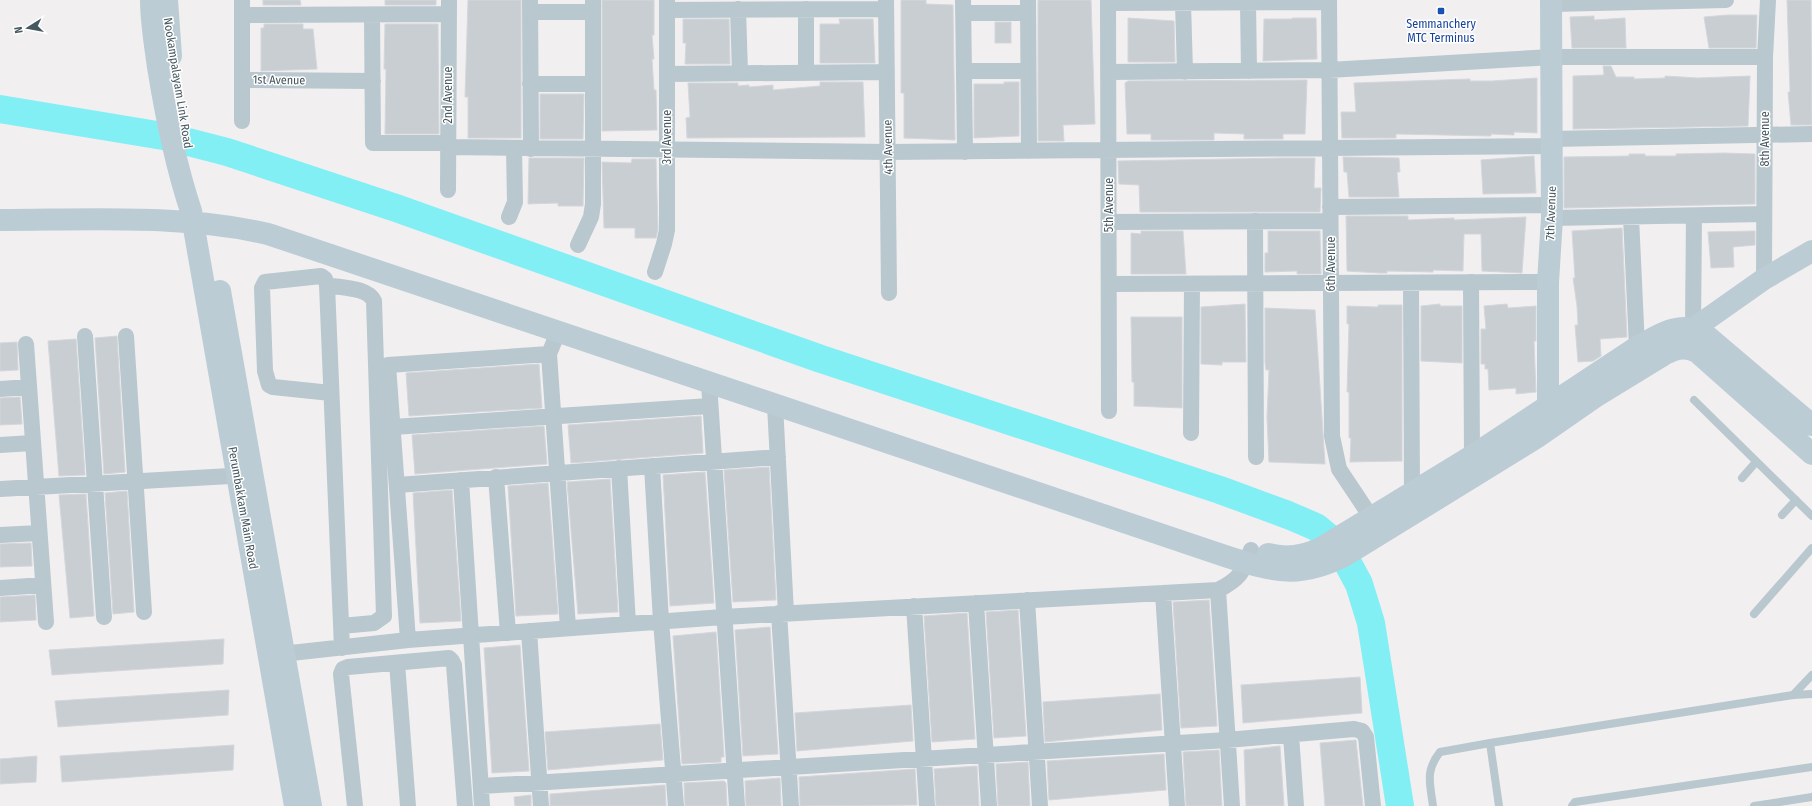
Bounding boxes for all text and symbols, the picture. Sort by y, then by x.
marker: Semmanchery MTC Terminus [1436,6,1446,16]
north arrow [8,8,48,48]
street label: Nookampalayam Link Road [161,17,195,149]
place label: Semmanchery MTC Terminus [1406,17,1476,45]
text: N [12,25,26,34]
street label: 2nd Avenue [441,66,455,123]
street label: 1st Avenue [253,73,305,87]
street label: 3rd Avenue [660,110,674,164]
street label: 8th Avenue [1758,111,1772,167]
street label: 4th Avenue [881,119,895,175]
street label: 5th Avenue [1102,178,1116,232]
street label: 7th Avenue [1543,186,1559,240]
street label: 6th Avenue [1324,236,1338,292]
street label: Perumbakkam Main Road [225,446,261,570]

